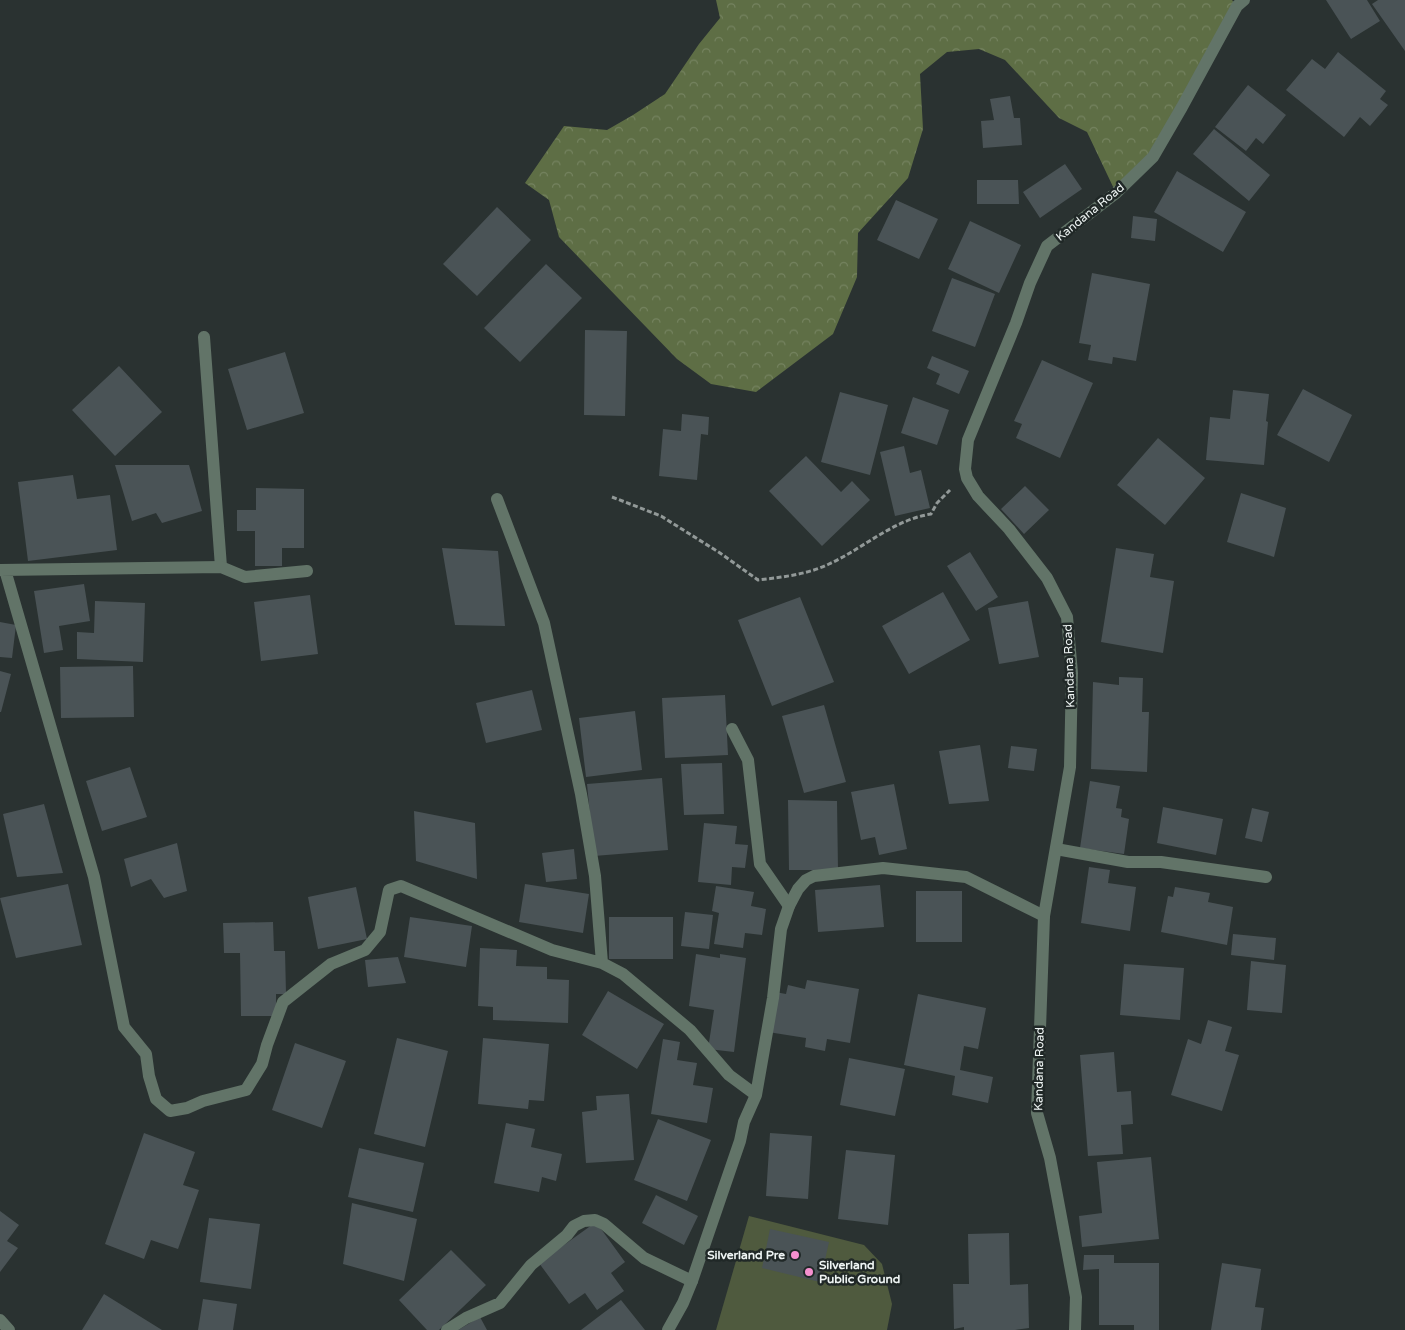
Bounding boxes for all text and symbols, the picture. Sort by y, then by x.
street label: Kandana Road [1053,180,1127,244]
street label: Kandana Road [1061,624,1077,708]
street label: Kandana Road [1031,1027,1047,1111]
place label: Silverland Pre [707,1248,785,1262]
marker: Silverland Pre [789,1249,801,1261]
place label: Silverland Public Ground [819,1258,900,1286]
marker: Silverland Public Ground [803,1266,815,1278]

